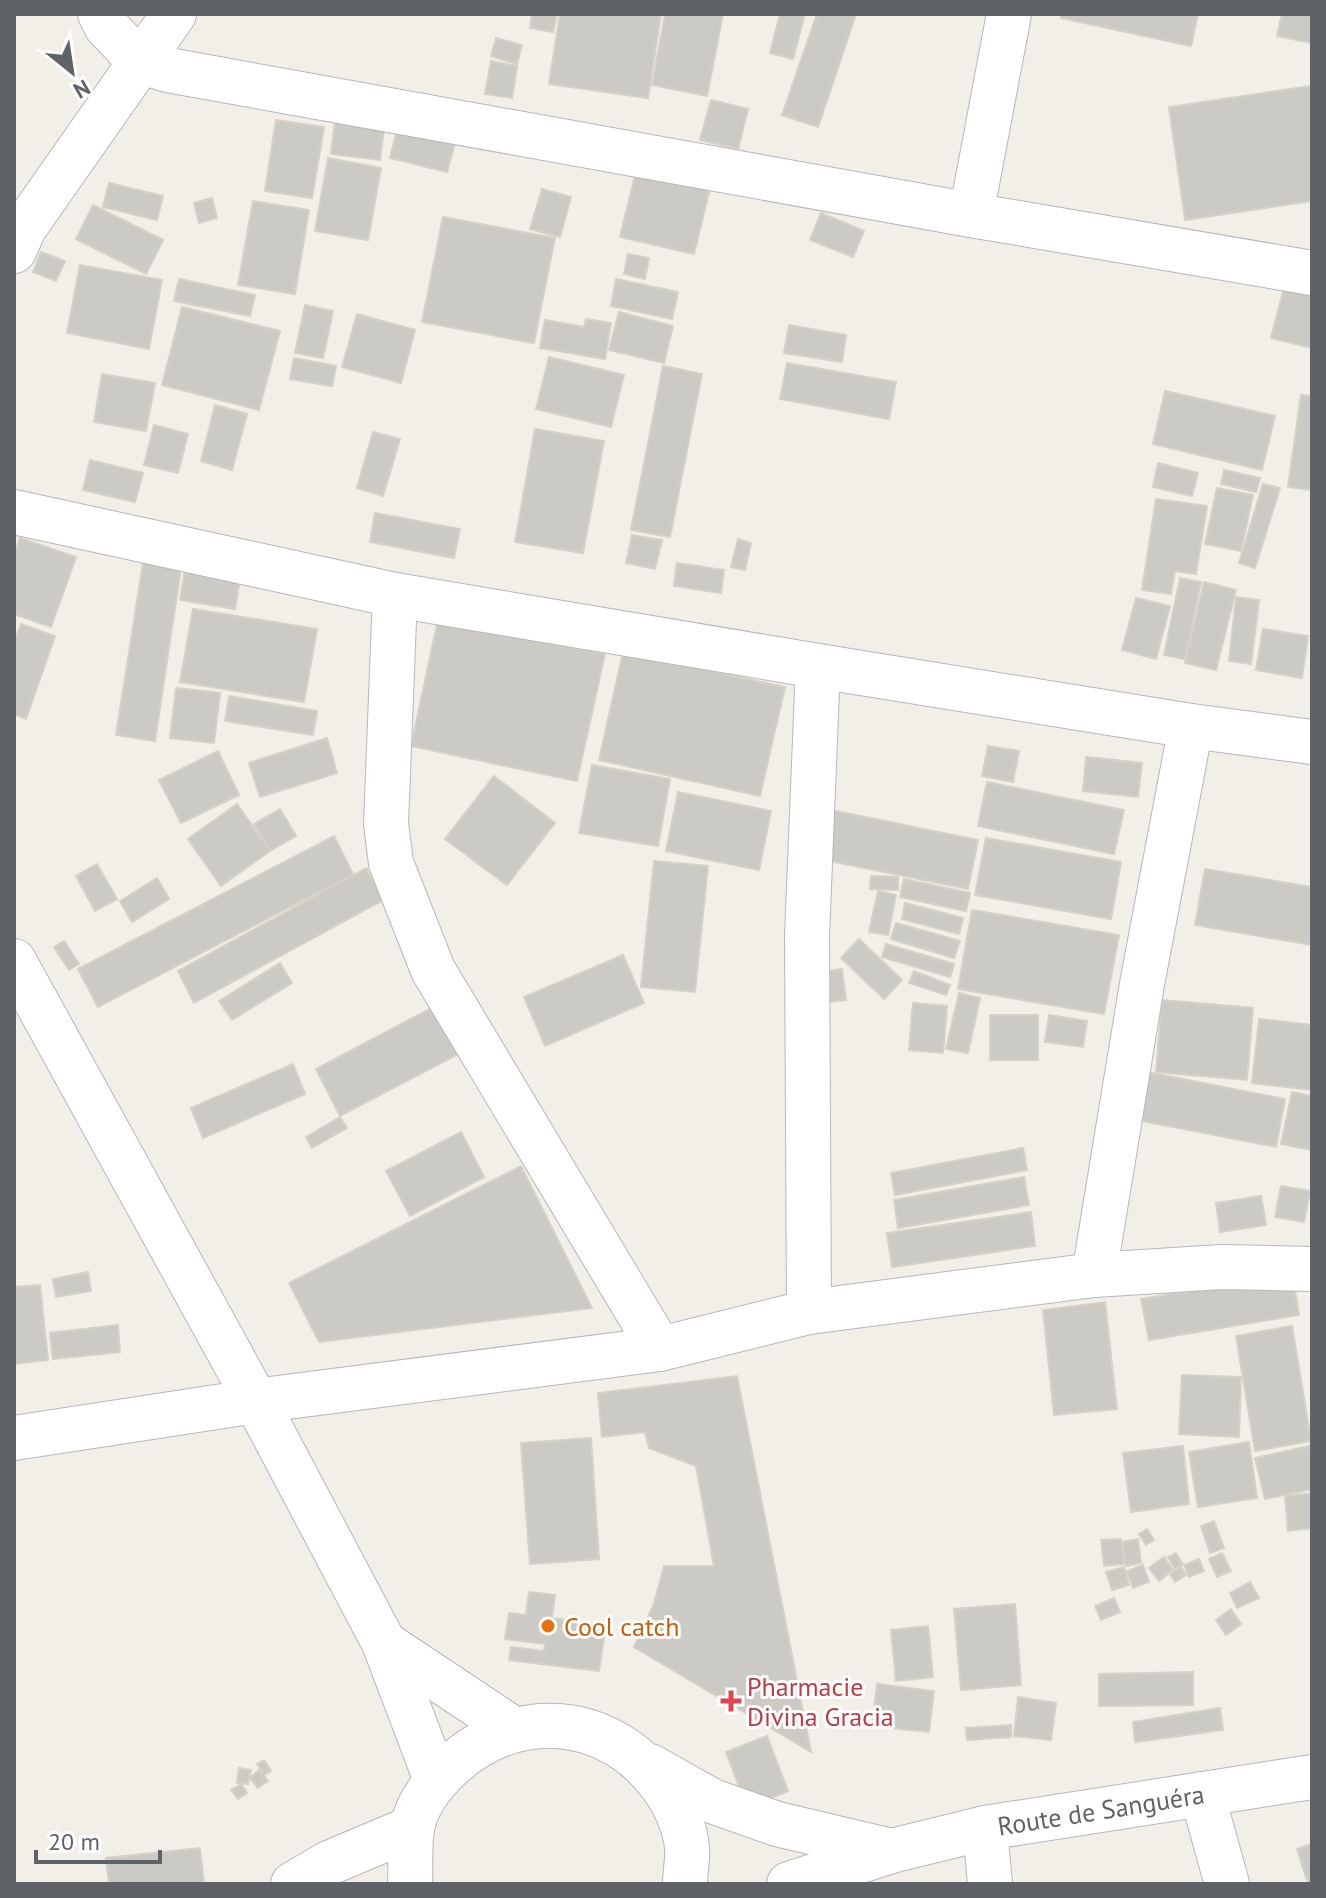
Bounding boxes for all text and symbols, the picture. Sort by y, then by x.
north arrow [32,32,112,112]
text: N [69,74,95,105]
place label: Cool catch [564,1610,679,1643]
marker: Cool catch [539,1617,557,1635]
place label: Pharmacie Divina Gracia [747,1670,894,1733]
marker: Pharmacie Divina Gracia [722,1692,740,1710]
street label: Route de Sanguéra [995,1777,1207,1843]
scale bar [36,1814,160,1864]
text: 20 m [48,1826,100,1857]

